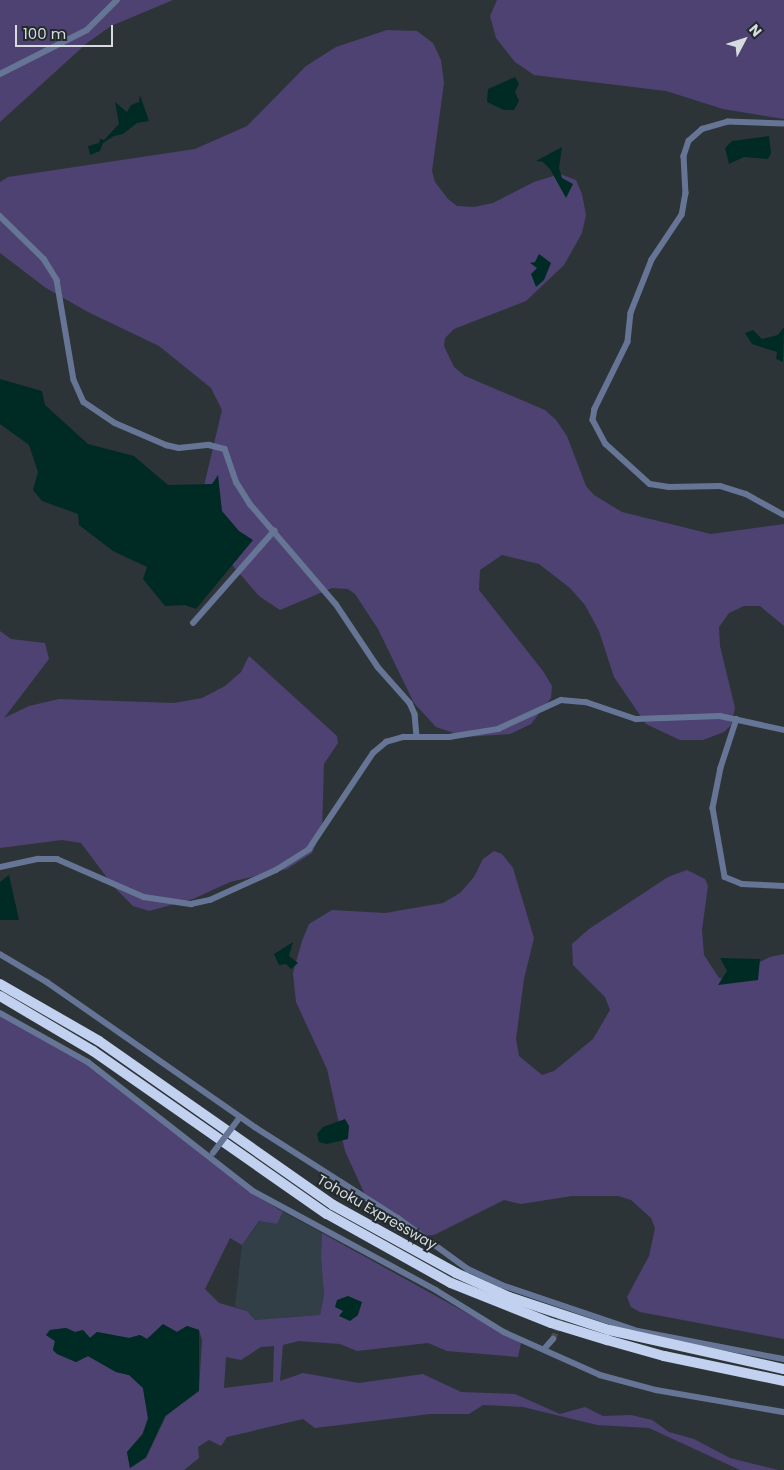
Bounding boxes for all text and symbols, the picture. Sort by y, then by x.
scale bar [18,15,115,47]
north arrow [719,15,769,65]
text: N [744,20,767,41]
text: 100 m [23,23,66,44]
street label: Tohoku Expressway [314,1171,440,1253]

